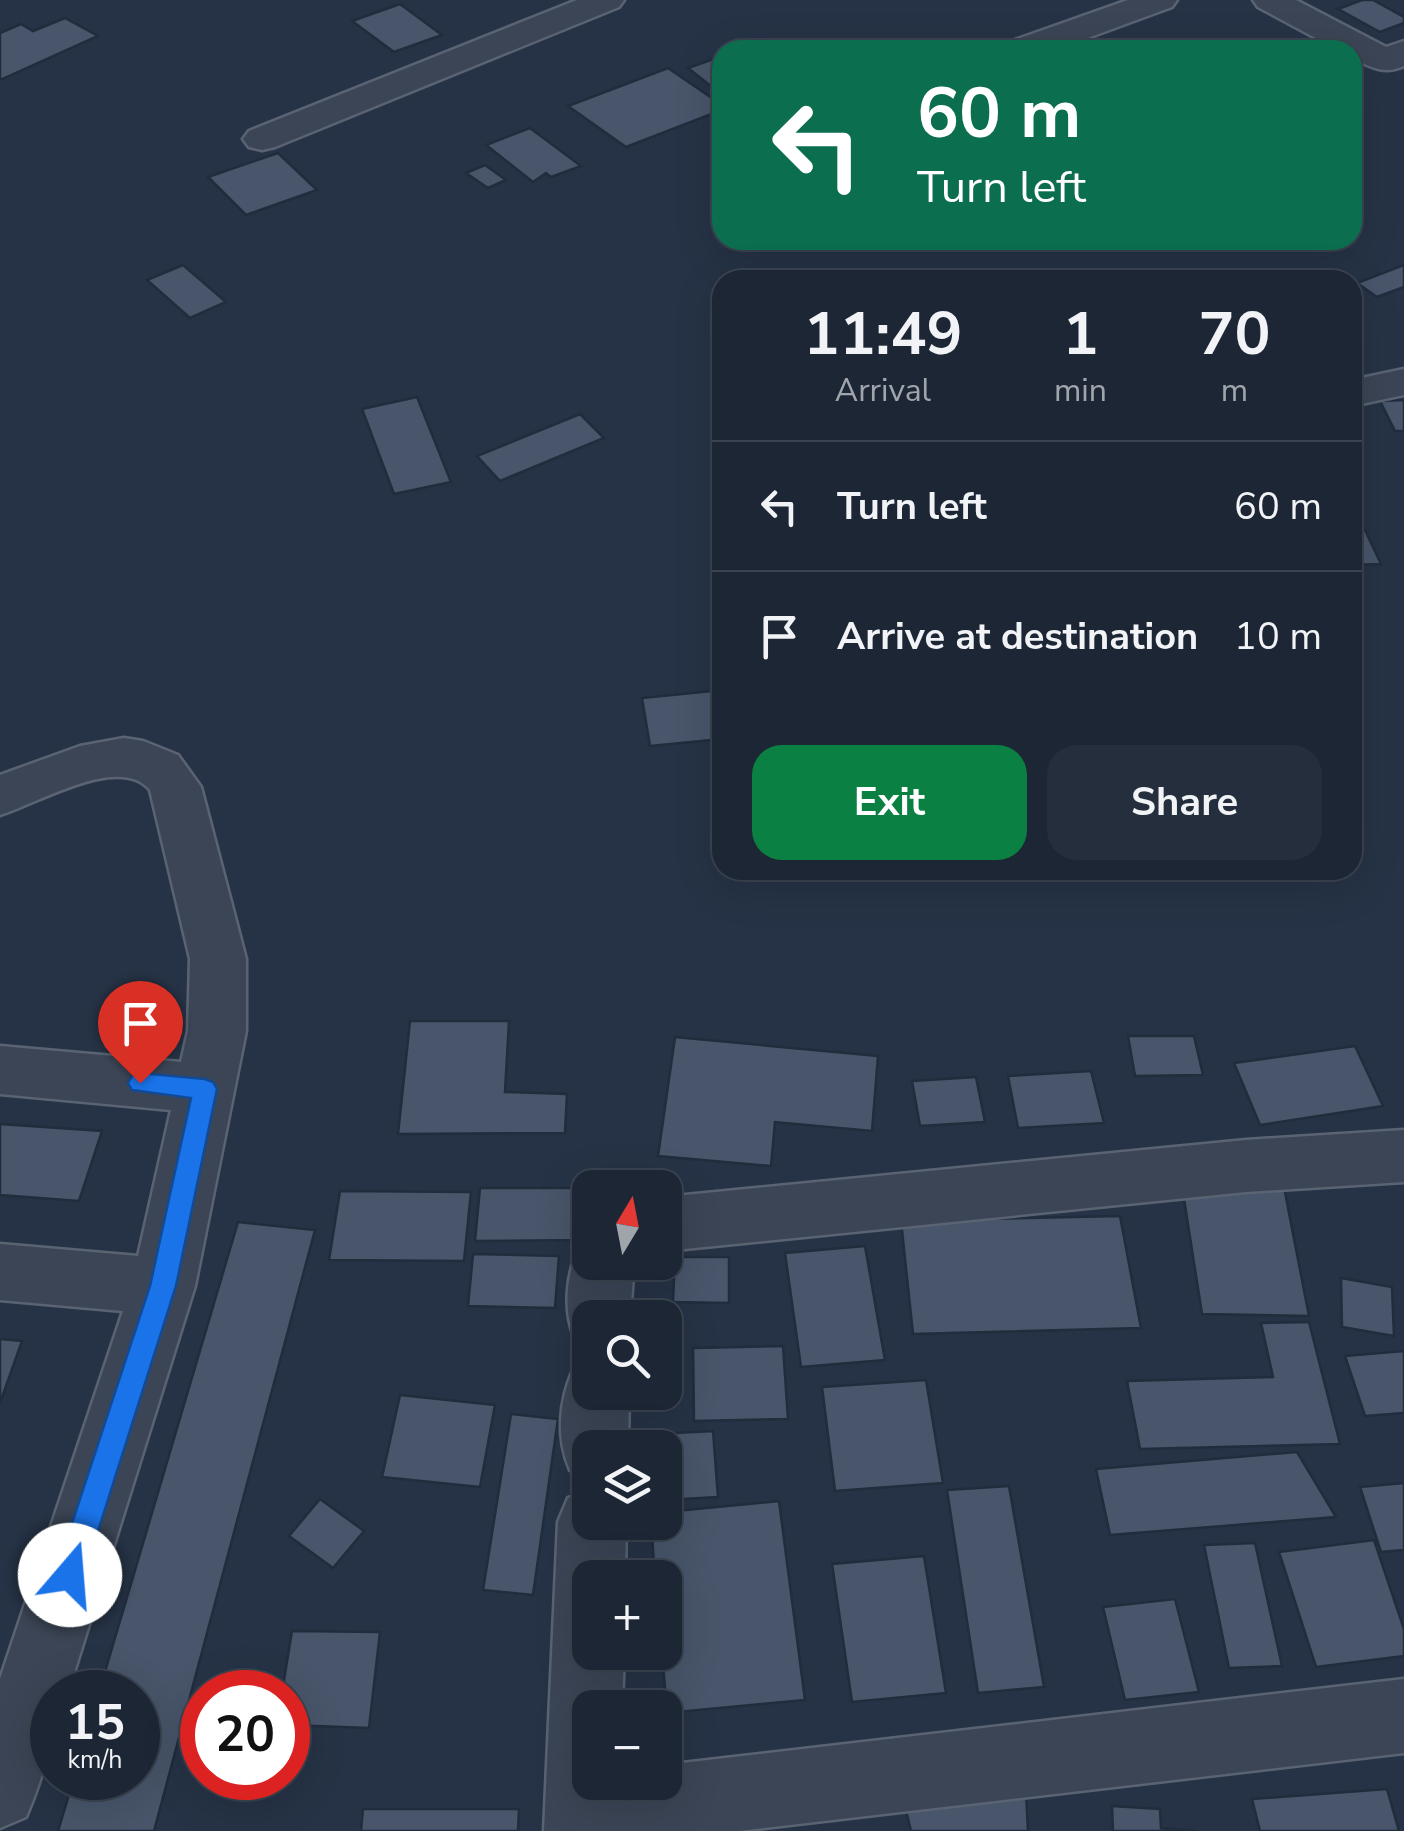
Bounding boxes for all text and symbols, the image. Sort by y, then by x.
text: 60 m [917,66,1081,162]
icon: left [752,80,882,210]
text: Turn left [917,157,1086,218]
text: 11:49 [804,293,962,375]
text: 1 [1062,293,1098,375]
text: 70 [1198,293,1270,375]
text: Arrival [835,369,931,412]
text: min [1054,369,1107,412]
text: m [1221,369,1248,412]
icon: left [752,479,807,534]
text: Turn left [837,481,987,532]
text: 60 m [1234,481,1322,532]
icon: arrive [752,609,807,664]
text: Arrive at destination [837,611,1198,662]
text: 10 m [1234,611,1322,662]
button: Exit [752,745,1027,860]
button: Share [1047,745,1322,860]
pin [98,981,183,1084]
icon: arrive [113,996,168,1051]
north arrow [572,1170,682,1280]
map controls [572,1170,682,1800]
button: search [572,1300,682,1410]
button: layers [572,1430,682,1540]
position arrow [18,1523,122,1627]
button: + [572,1560,682,1670]
speed limit sign: 20 [180,1670,310,1800]
text: 15 [65,1688,125,1757]
button: − [572,1690,682,1800]
text: km/h [67,1743,123,1777]

